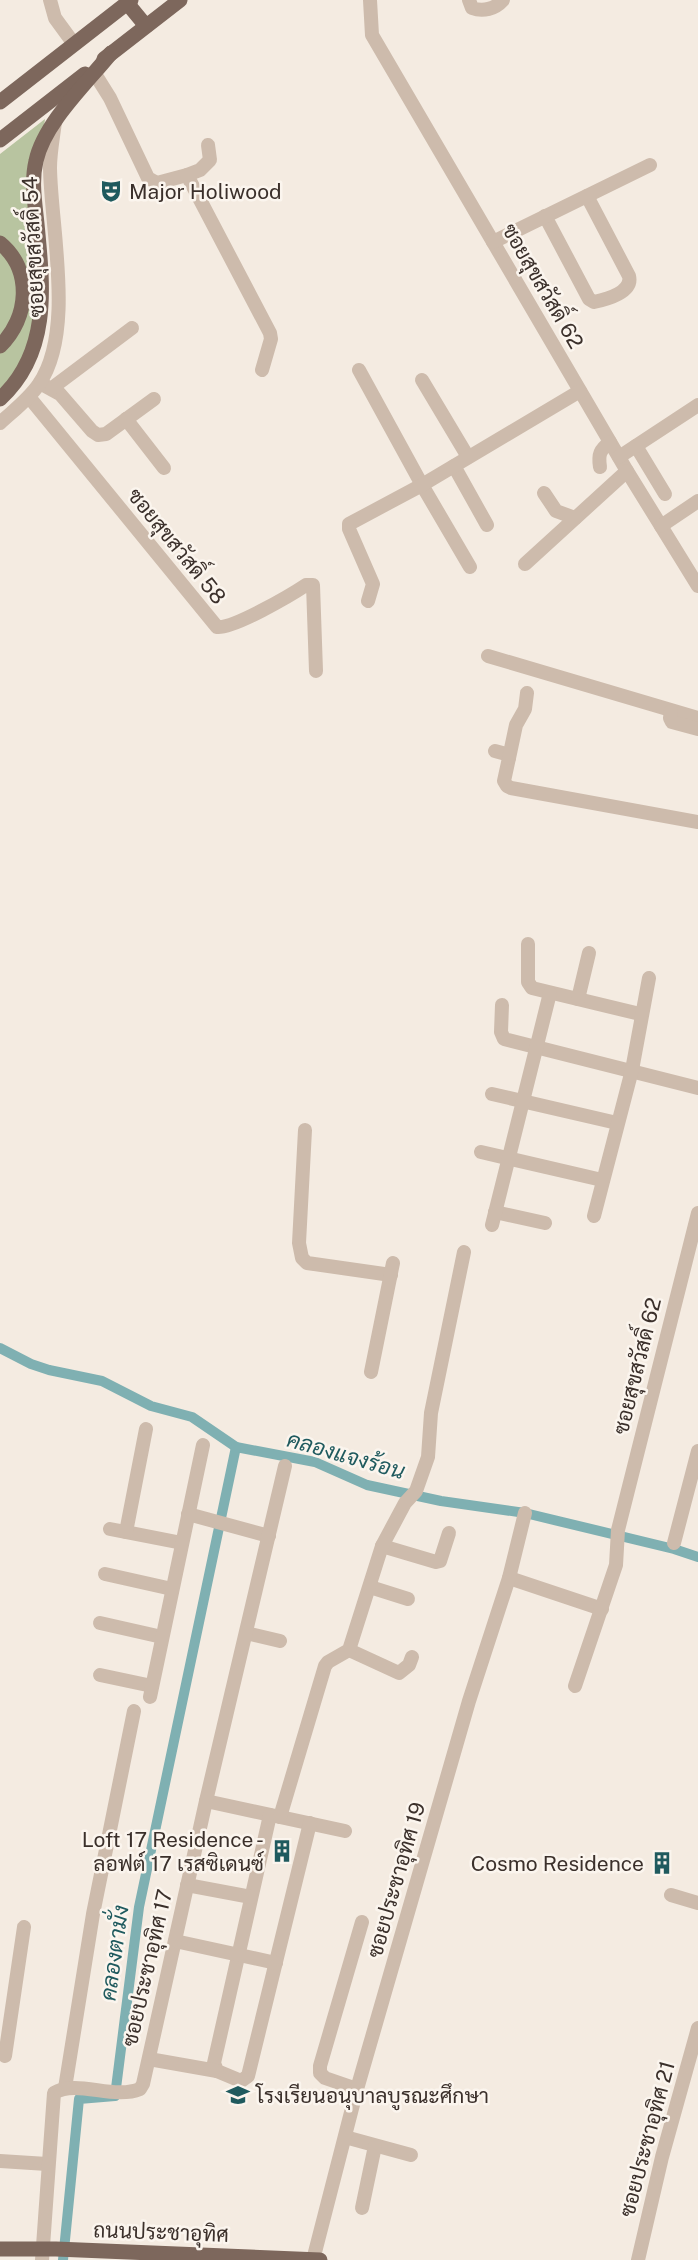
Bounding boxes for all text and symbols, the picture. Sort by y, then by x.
street label: ซอยสุขสวัสดิ์ 54 [10,176,51,319]
theatre icon: Major Holiwood [98,178,124,204]
place label: Major Holiwood [129,179,282,204]
street label: ซอยสุขสวัสดิ์ 62 [495,216,595,354]
street label: ซอยสุขสวัสดิ์ 58 [121,479,237,610]
street label: ซอยสุขสวัสดิ์ 62 [601,1293,668,1438]
water label: คลองแจงร้อน [284,1426,408,1484]
street label: ซอยประชาอุทิศ 19 [362,1799,432,1961]
place label: Loft 17 Residence - ลอฟต์ 17 เรสซิเดนซ์ [82,1827,264,1876]
building icon: Loft 17 Residence - ลอฟต์ 17 เรสซิเดนซ์ [269,1838,295,1864]
building icon: Cosmo Residence [649,1850,675,1876]
place label: Cosmo Residence [471,1851,644,1876]
street label: ซอยประชาอุทิศ 17 [117,1887,179,2049]
water label: คลองตามั่ง [89,1903,134,2003]
street label: ซอยประชาอุทิศ 21 [614,2058,682,2220]
school or university icon: โรงเรียนอนุบาลบูรณะศึกษา [225,2082,251,2108]
place label: โรงเรียนอนุบาลบูรณะศึกษา [255,2083,489,2111]
street label: ถนนประชาอุทิศ [93,2217,229,2249]

